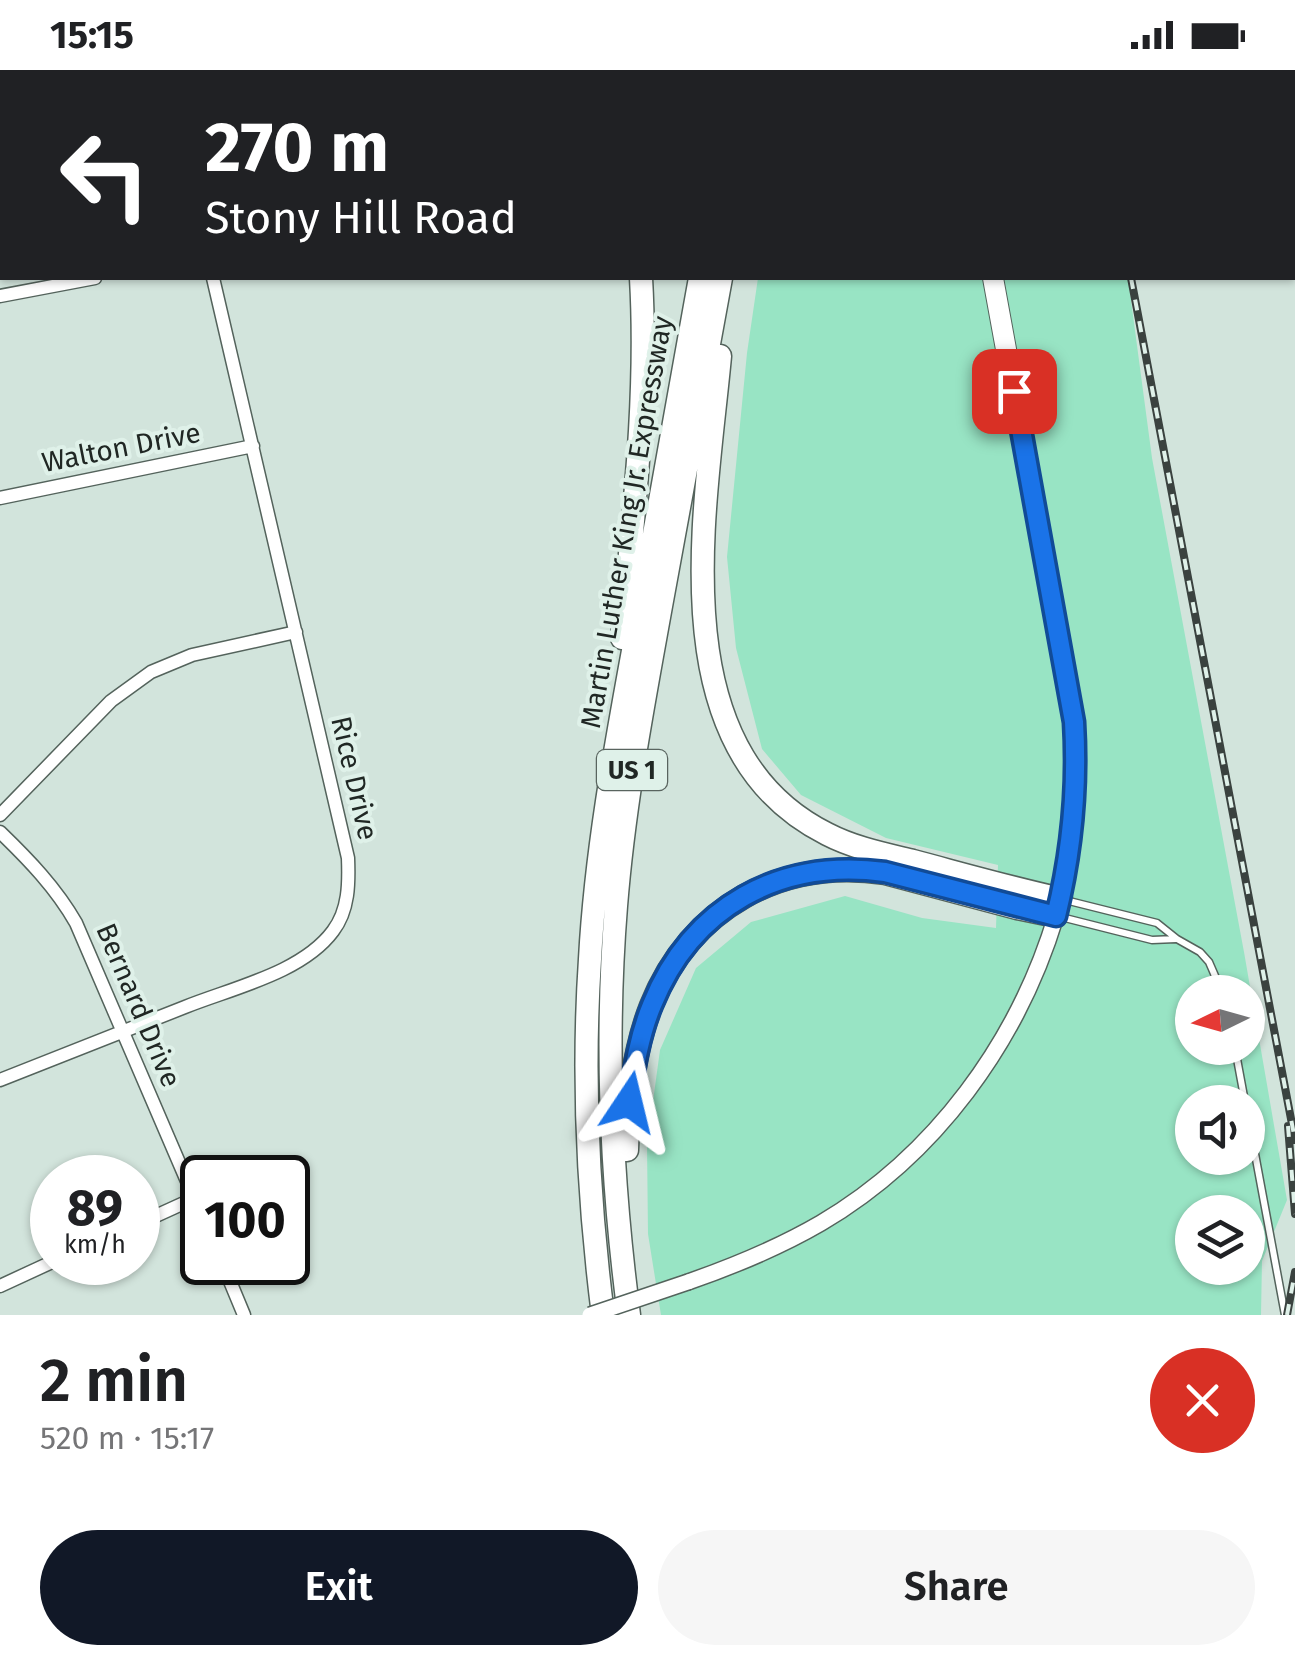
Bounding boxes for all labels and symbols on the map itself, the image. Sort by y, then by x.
street label: Martin Luther King Jr. Expressway [574,313,679,731]
pin [972,349,1057,434]
street label: Walton Drive [39,416,203,479]
street label: Rice Drive [324,713,385,843]
road number: US 1 [597,750,667,790]
street label: Bernard Drive [89,918,188,1092]
north arrow [1175,975,1265,1065]
position arrow [577,1050,681,1154]
speed limit sign: 100 [180,1155,310,1285]

